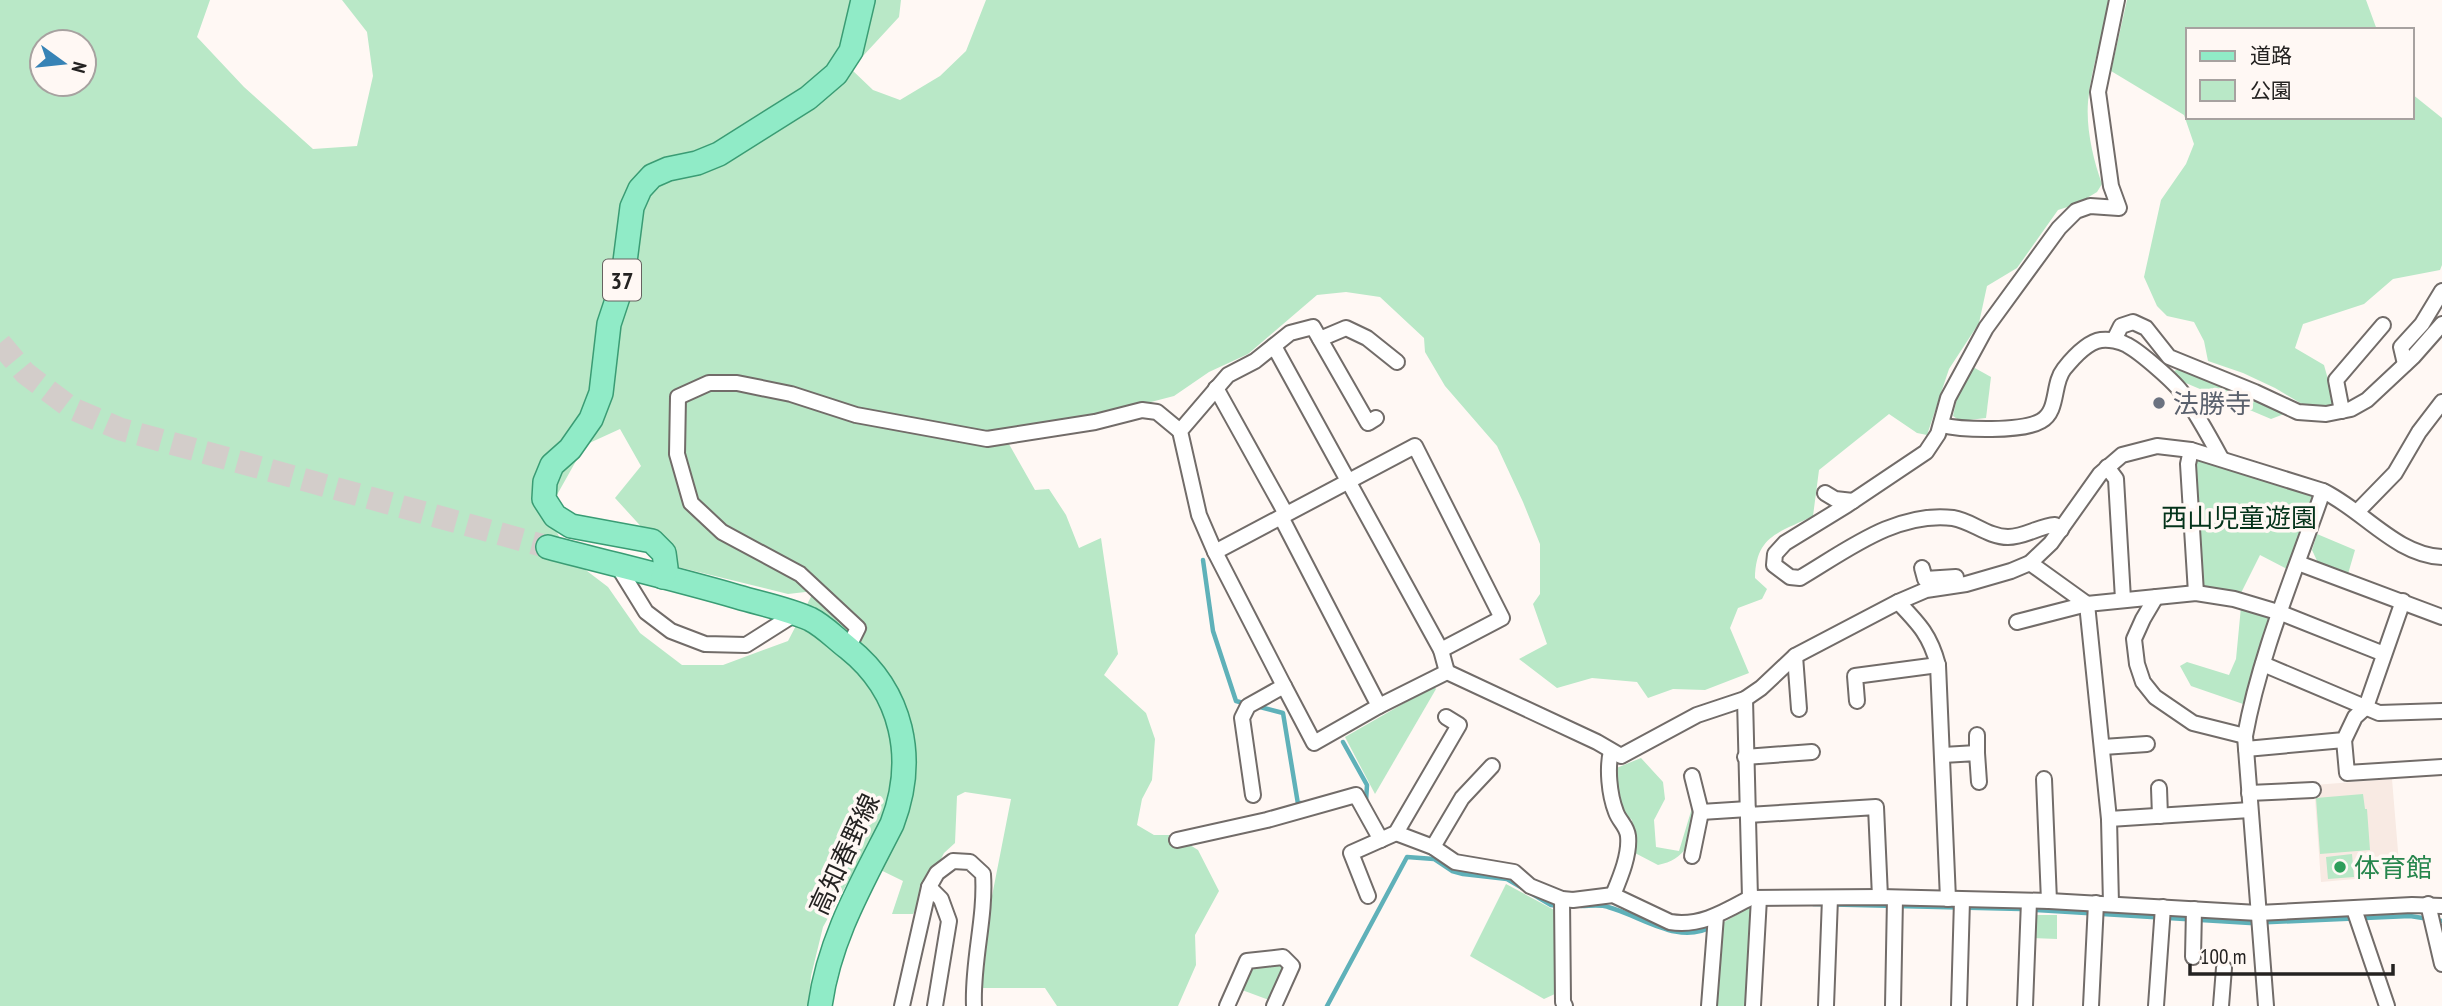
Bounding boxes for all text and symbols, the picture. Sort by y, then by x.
north arrow [28,28,98,98]
legend [2186,28,2414,119]
text: 道路 [2250,42,2292,69]
text: N [67,59,92,75]
text: 公園 [2250,77,2292,104]
road number: 37 [603,260,641,300]
place label: 法勝寺 [2173,387,2251,420]
marker: 法勝寺 [2151,395,2167,411]
park label: 西山児童遊園 [2161,501,2317,534]
street label: 高知春野線 [802,788,886,920]
place label: 体育館 [2354,851,2432,884]
marker: 体育館 [2332,859,2348,875]
scale bar [2190,932,2393,976]
text: 100 m [2200,943,2246,970]

